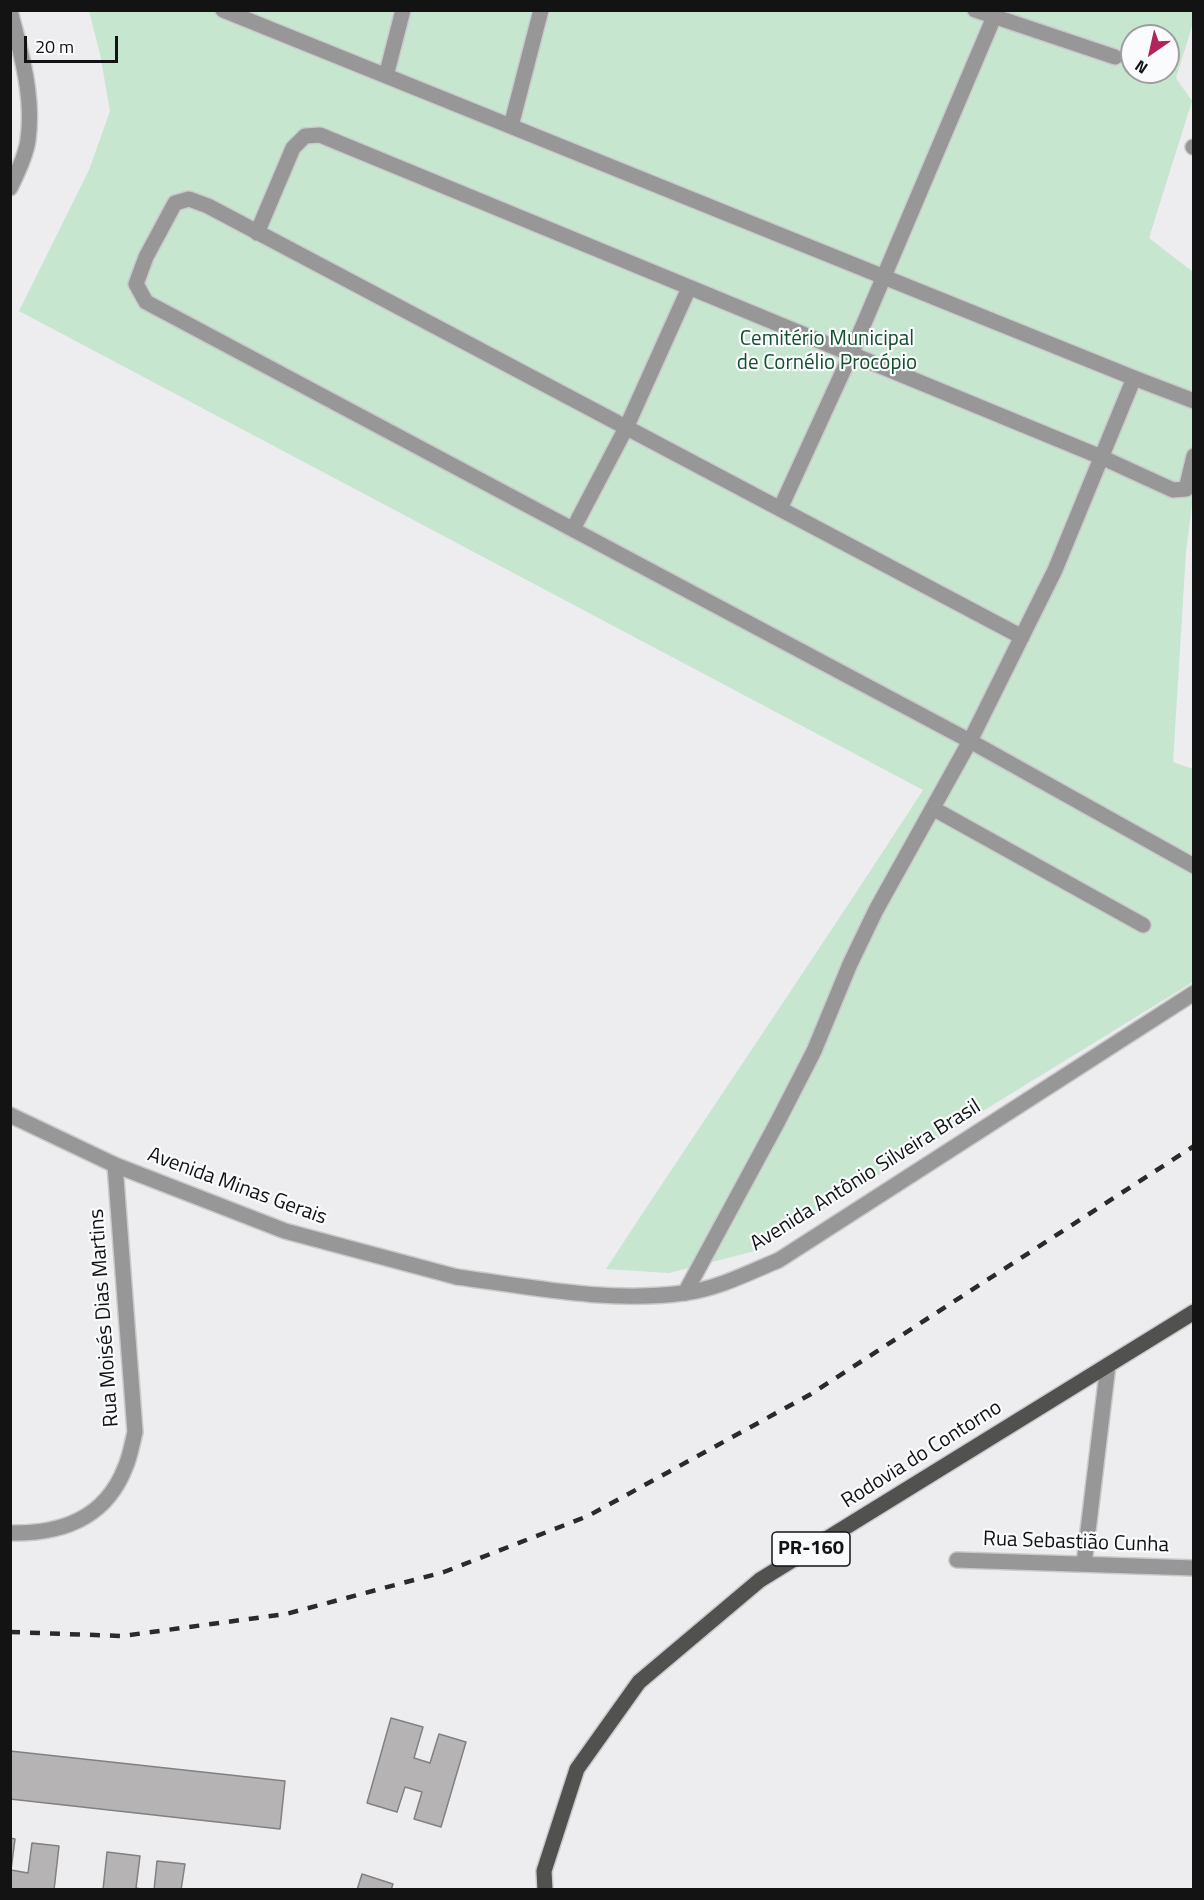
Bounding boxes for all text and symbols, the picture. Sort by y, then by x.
scale bar [27,24,122,62]
north arrow [1120,24,1180,84]
text: 20 m [35,33,74,60]
text: N [1130,54,1152,80]
park label: Cemitério Municipal de Cornélio Procópio [737,327,917,377]
street label: Avenida Antônio Silveira Brasil [746,1095,986,1257]
street label: Avenida Minas Gerais [144,1143,330,1231]
street label: Rua Moisés Dias Martins [85,1208,125,1428]
street label: Rodovia do Contorno [837,1396,1007,1514]
street label: Rua Sebastião Cunha [983,1527,1169,1559]
road number: PR-160 [772,1532,850,1566]

